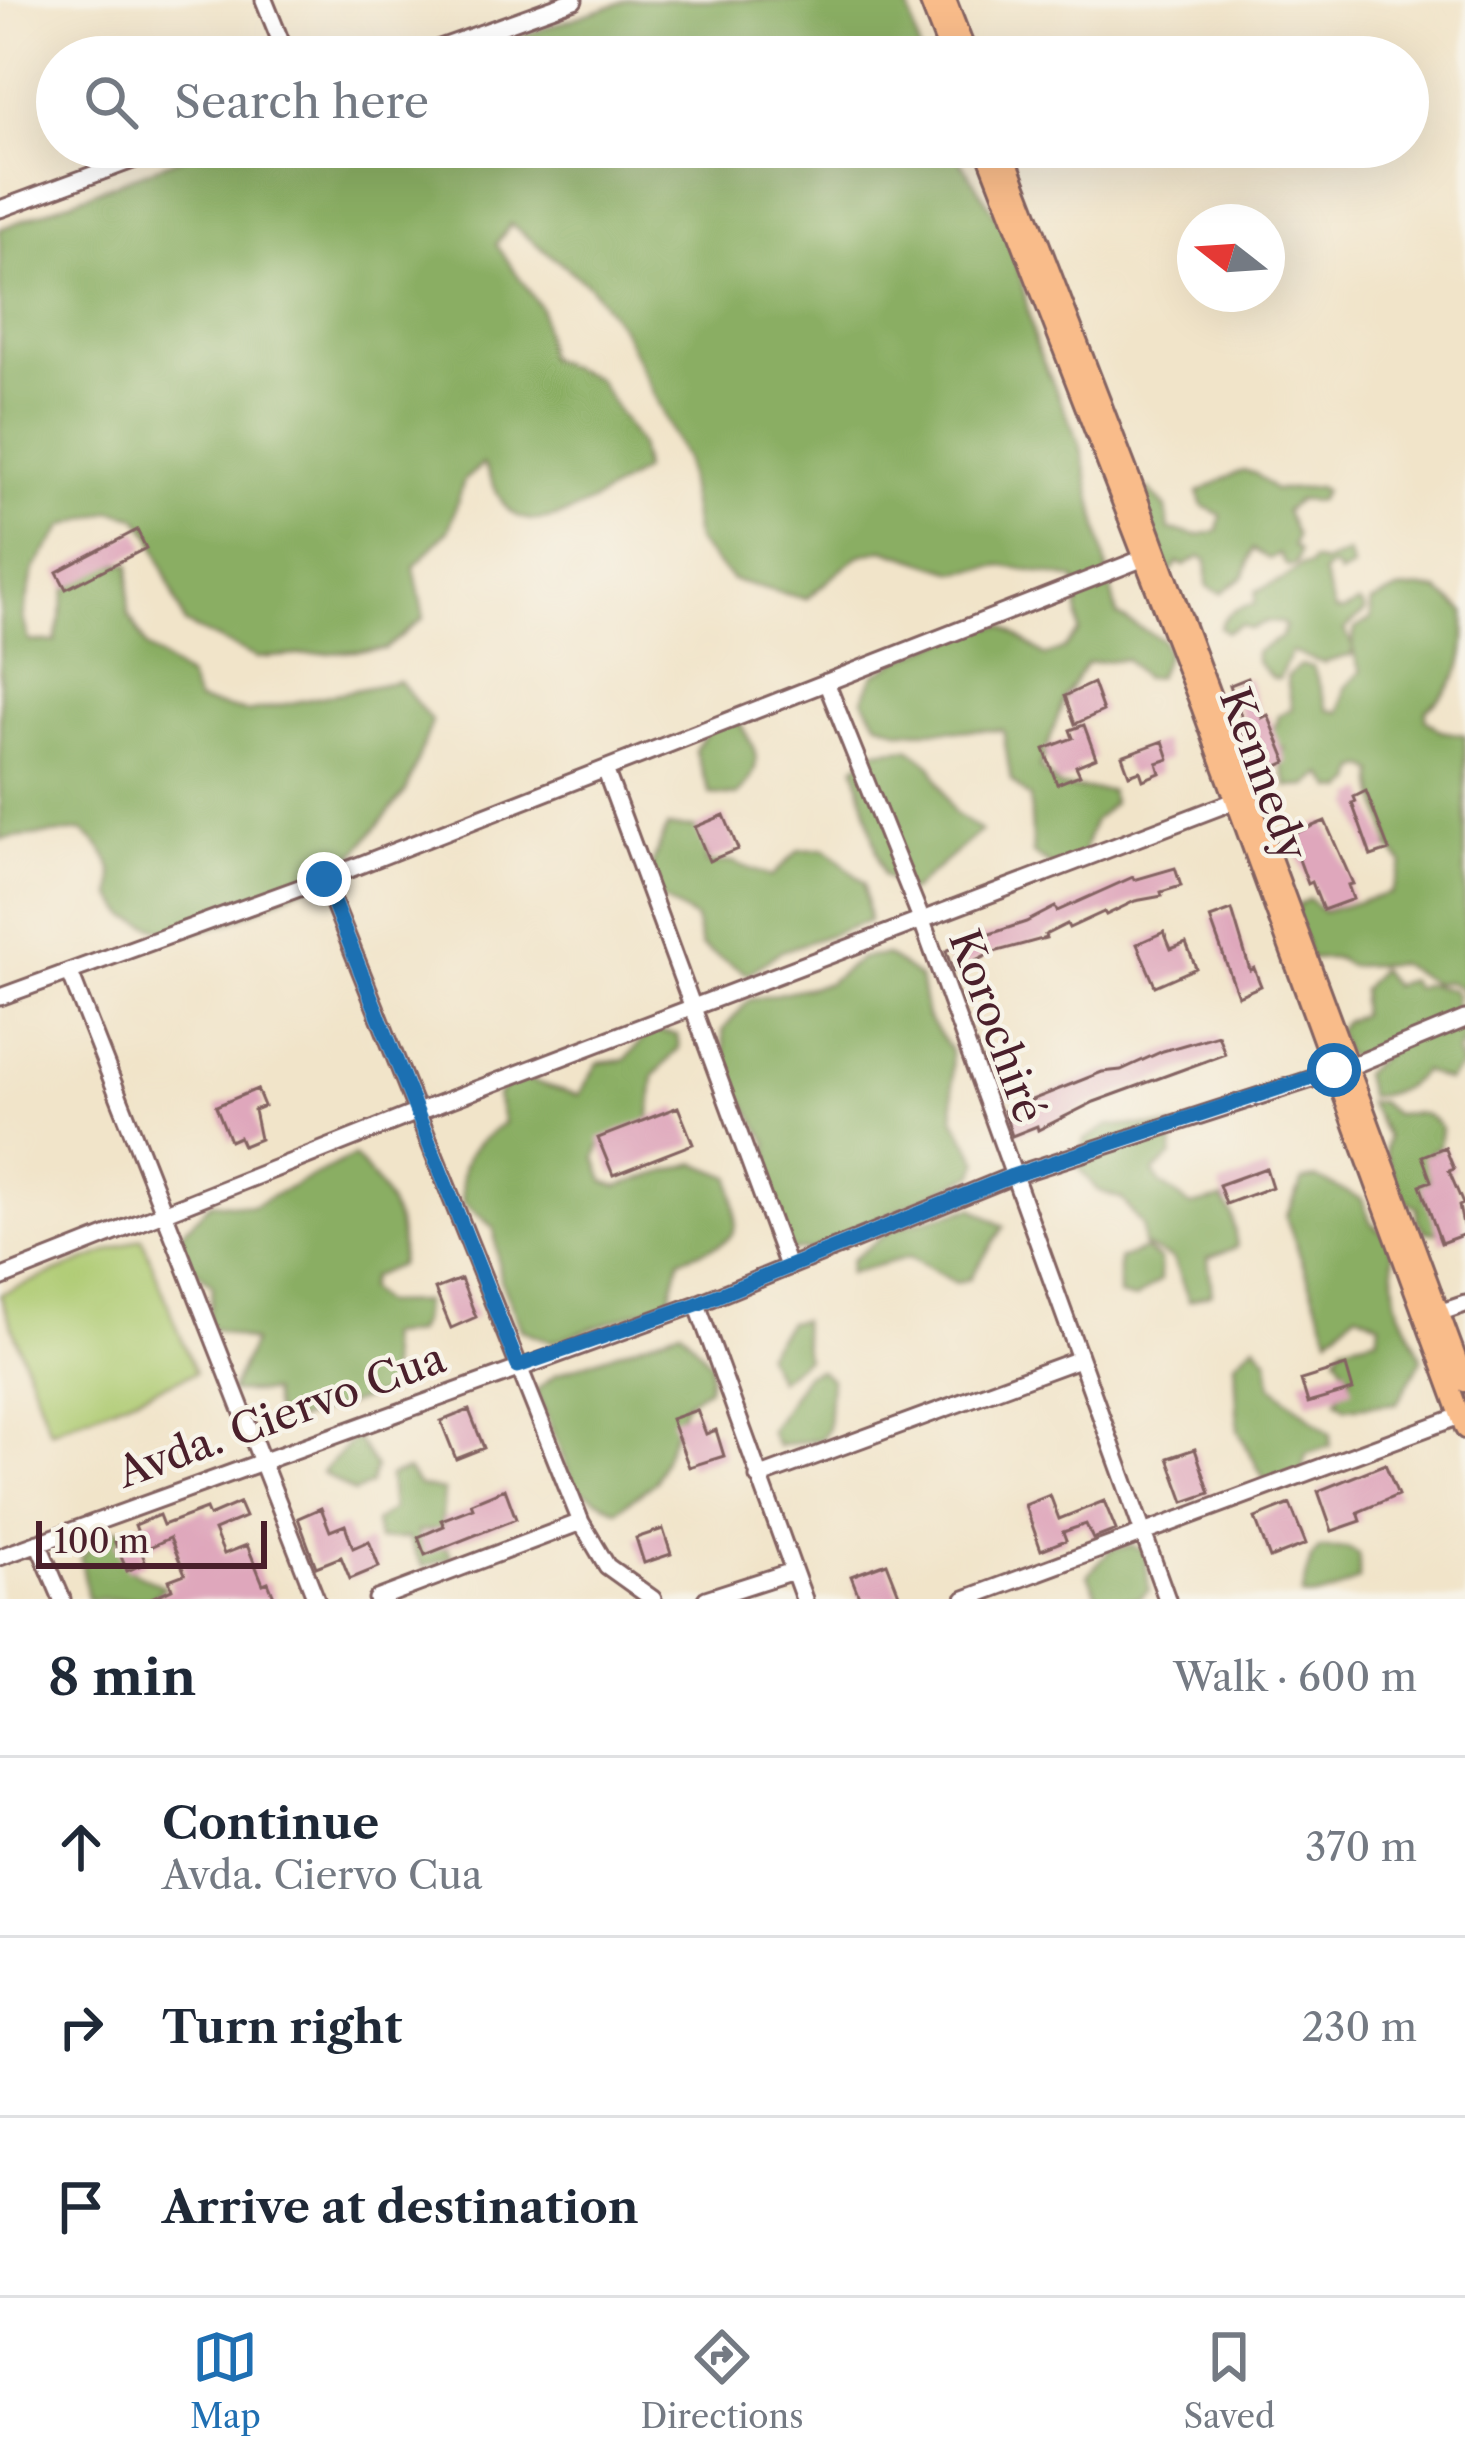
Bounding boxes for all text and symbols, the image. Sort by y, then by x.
search box [36,36,1429,168]
icon: search [78,69,144,135]
text: Search here [174,74,429,130]
north arrow [1177,204,1285,312]
street label: Kennedy [1209,681,1319,868]
route end [297,852,351,906]
street label: Korochiré [938,922,1056,1130]
route start [1307,1043,1361,1097]
street label: Avda. Ciervo Cua [109,1331,453,1499]
scale bar [36,1515,267,1568]
text: 100 m [54,1521,149,1562]
text: 8 min [48,1646,196,1708]
text: Walk · 600 m [1173,1653,1417,1701]
text: Continue [162,1795,379,1851]
icon: ahead [48,1814,114,1880]
text: 370 m [1305,1823,1417,1871]
text: Avda. Ciervo Cua [162,1851,483,1899]
icon: right [48,1994,114,2060]
text: Turn right [162,1999,402,2055]
text: 230 m [1302,2003,1417,2051]
icon: arrive [48,2174,114,2240]
text: Arrive at destination [162,2179,639,2235]
tab: Map [190,2324,261,2437]
tab: Directions [641,2324,804,2437]
tab: Saved [1183,2324,1275,2437]

